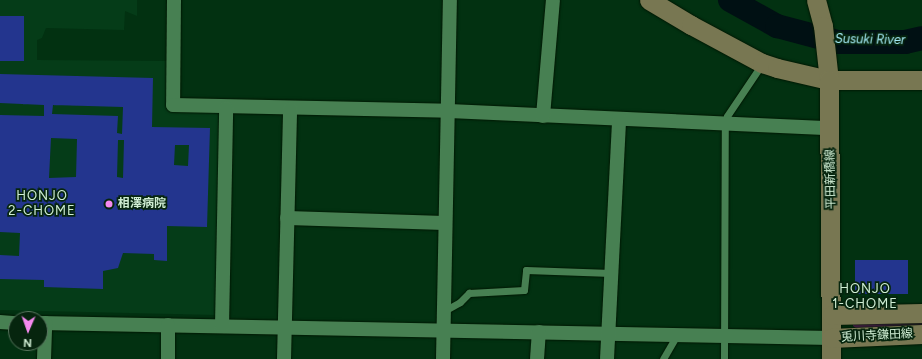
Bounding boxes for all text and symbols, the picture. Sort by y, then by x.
water label: Susuki River [835,32,905,48]
street label: 平田新橋線 [823,149,839,209]
district label: HONJO 2-CHOME [8,189,76,220]
place label: 相澤病院 [118,197,166,211]
marker: 相澤病院 [103,198,115,210]
district label: HONJO 1-CHOME [832,282,898,313]
north arrow [8,311,48,351]
street label: 兎川寺鎌田線 [841,327,913,345]
text: N [23,336,32,349]

